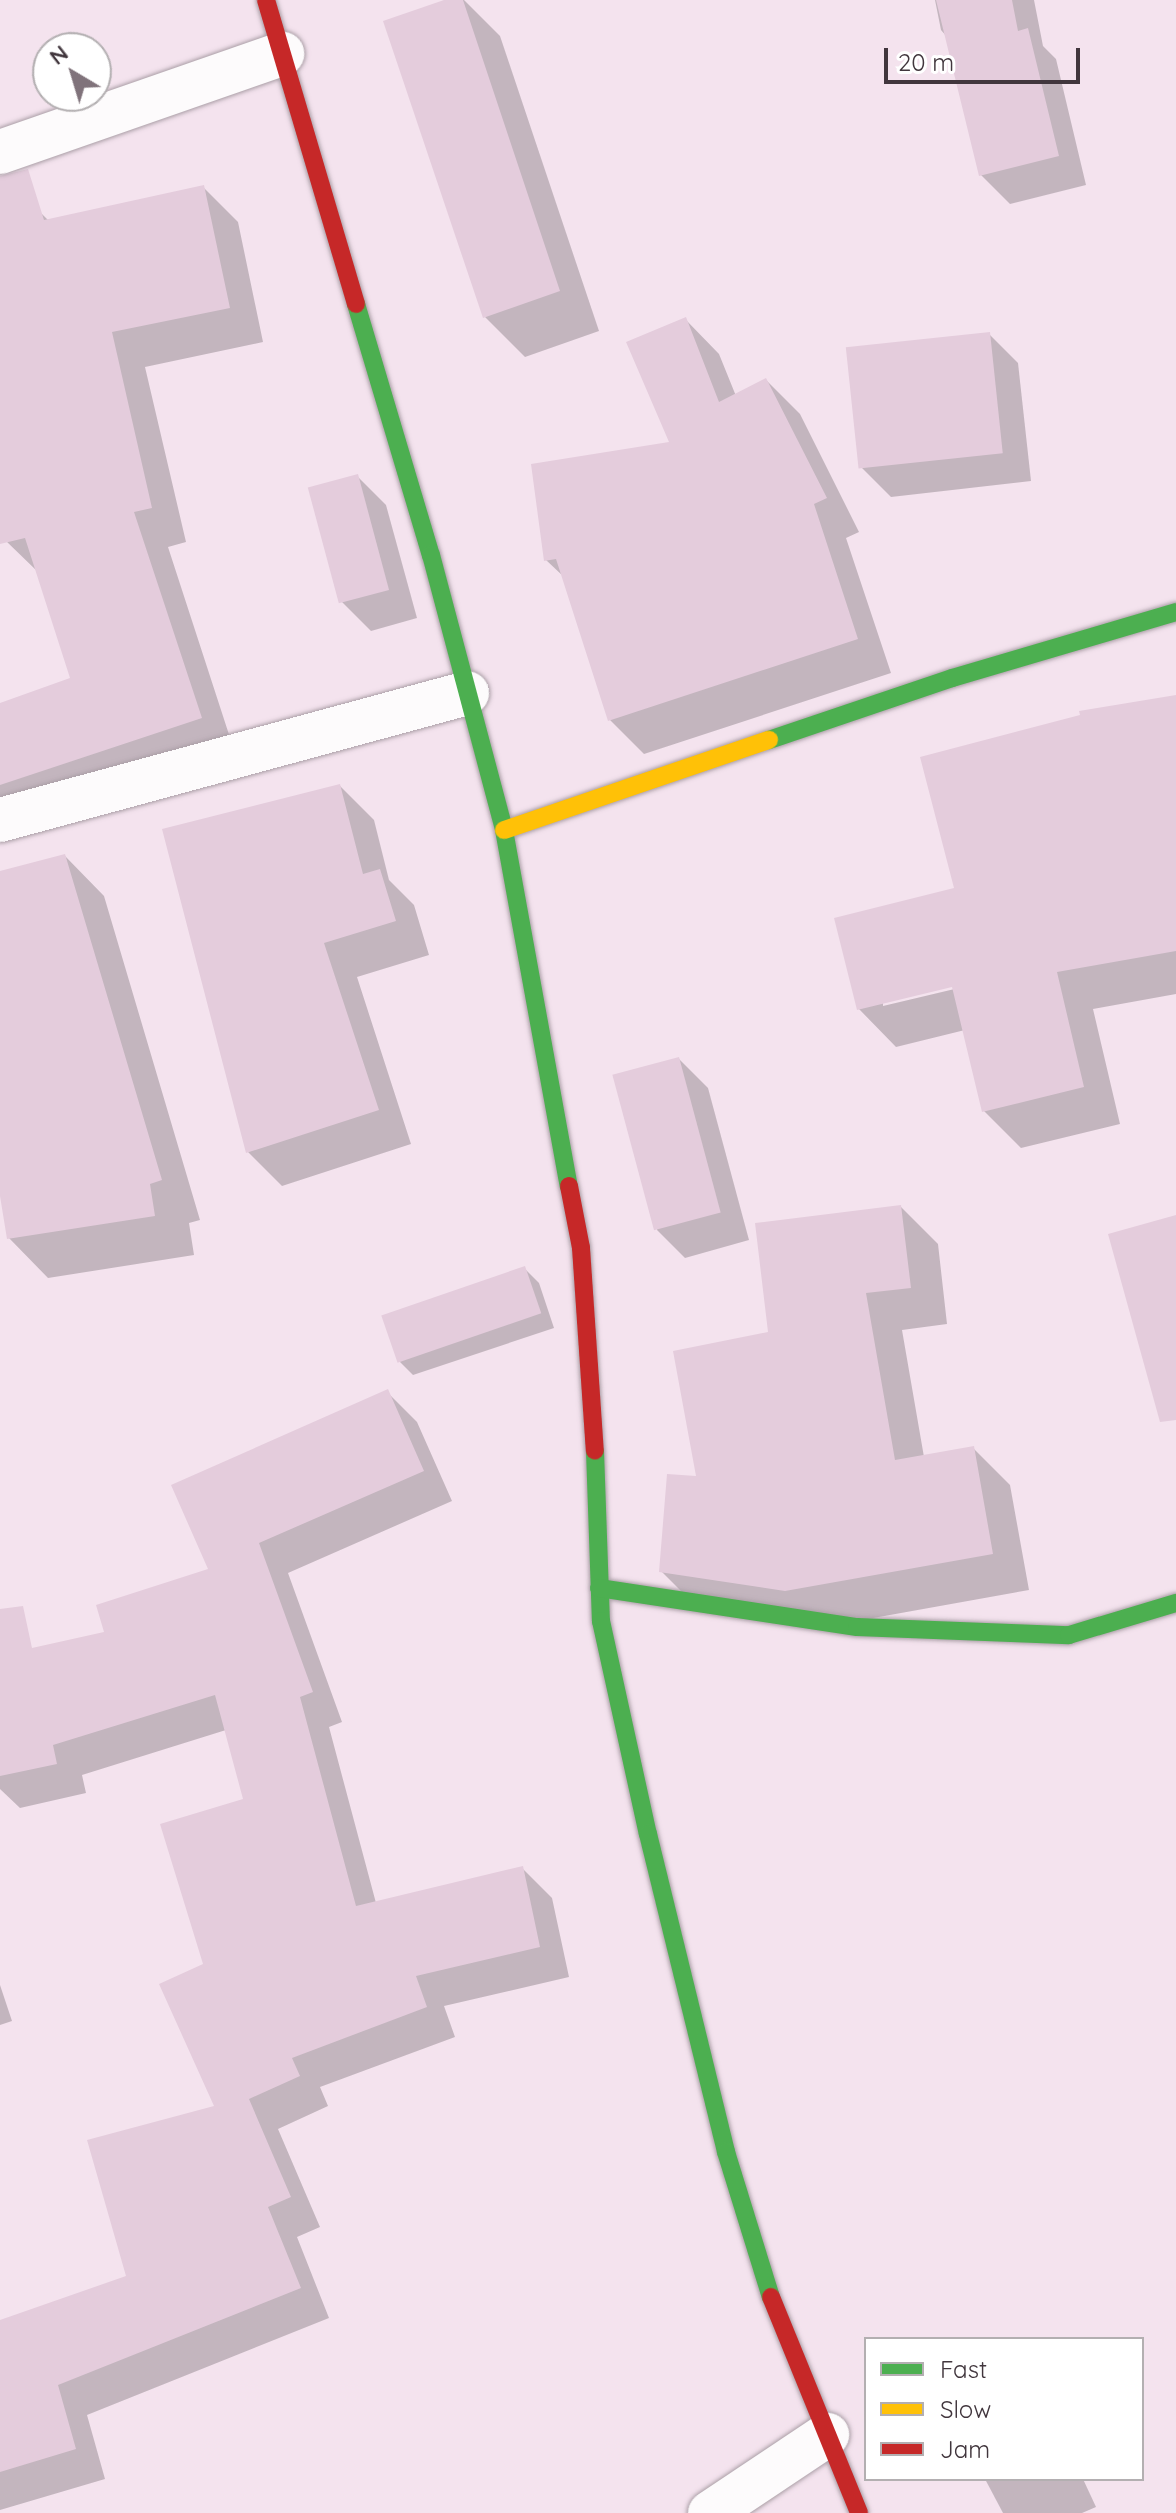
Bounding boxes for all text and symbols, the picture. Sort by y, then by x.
north arrow [32,32,112,112]
scale bar [888,32,1084,82]
text: N [43,39,73,71]
text: 20 m [898,47,954,77]
legend [864,2337,1144,2481]
text: Fast [940,2354,987,2384]
text: Slow [940,2394,991,2424]
text: Jam [940,2434,990,2464]

